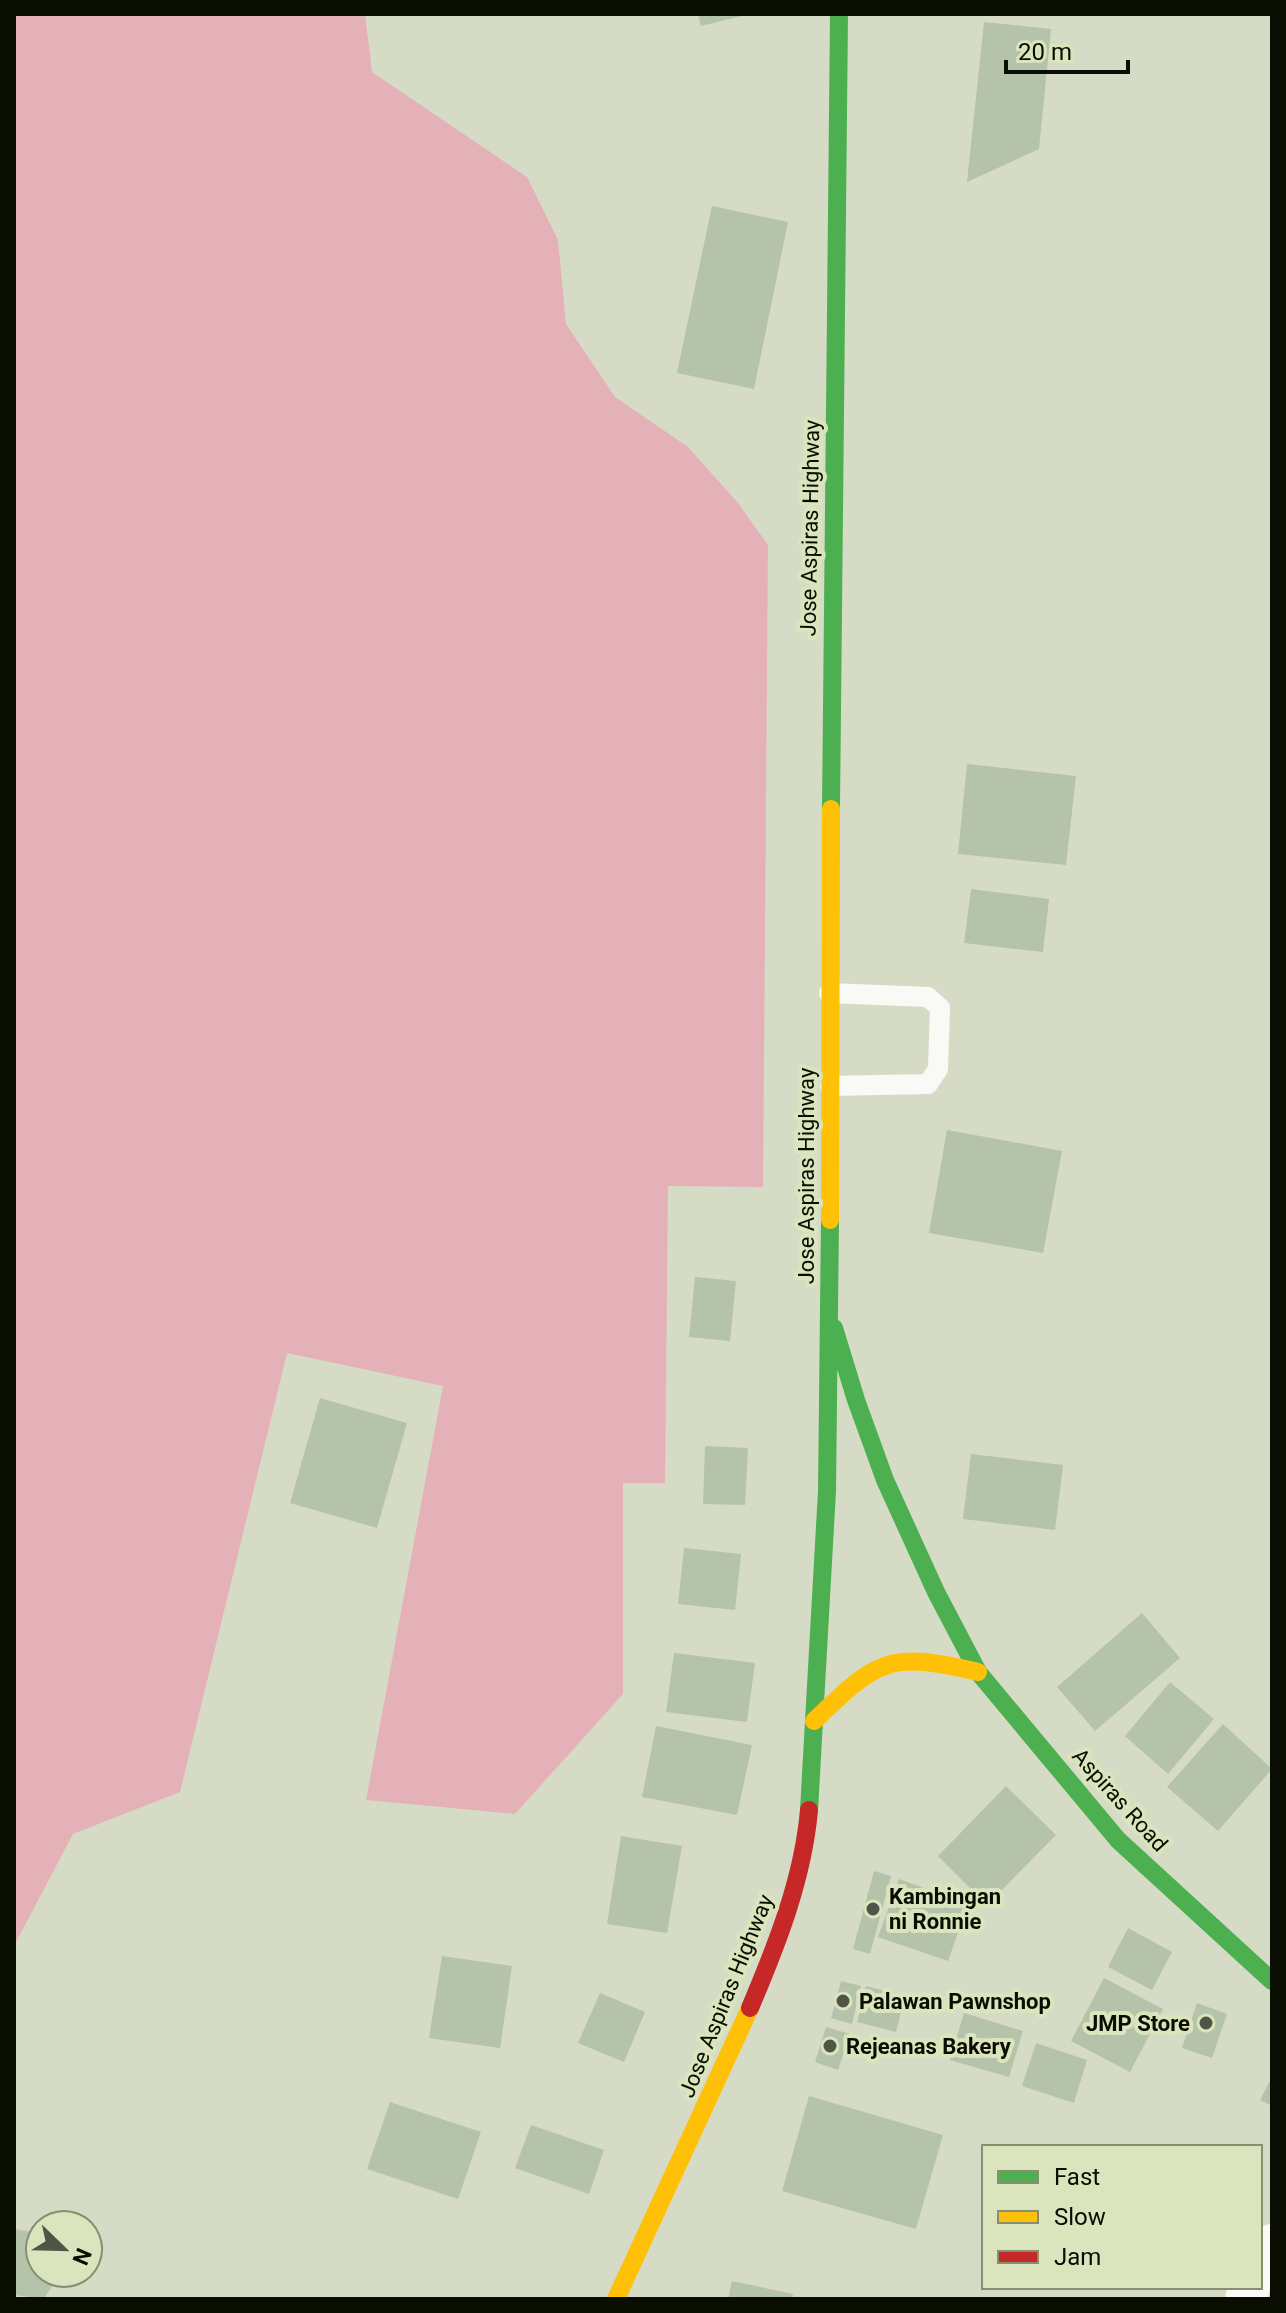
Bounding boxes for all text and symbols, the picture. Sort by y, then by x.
scale bar [1006,24,1128,74]
text: 20 m [1018,38,1072,66]
street label: Jose Aspiras Highway [796,419,824,637]
street label: Jose Aspiras Highway [794,1067,819,1284]
street label: Aspiras Road [1067,1743,1173,1857]
place label: Kambingan ni Ronnie [889,1884,1001,1934]
street label: Jose Aspiras Highway [674,1890,778,2101]
marker: Kambingan ni Ronnie [864,1900,882,1918]
place label: Palawan Pawnshop [859,1989,1051,2014]
marker: Palawan Pawnshop [834,1992,852,2010]
place label: JMP Store [1086,2011,1190,2036]
marker: JMP Store [1197,2014,1215,2032]
place label: Rejeanas Bakery [846,2034,1012,2059]
marker: Rejeanas Bakery [821,2037,839,2055]
legend [982,2145,1262,2289]
text: Fast [1054,2163,1100,2191]
text: Slow [1054,2203,1106,2231]
north arrow [24,2209,104,2289]
text: Jam [1054,2243,1101,2271]
text: N [67,2245,96,2269]

